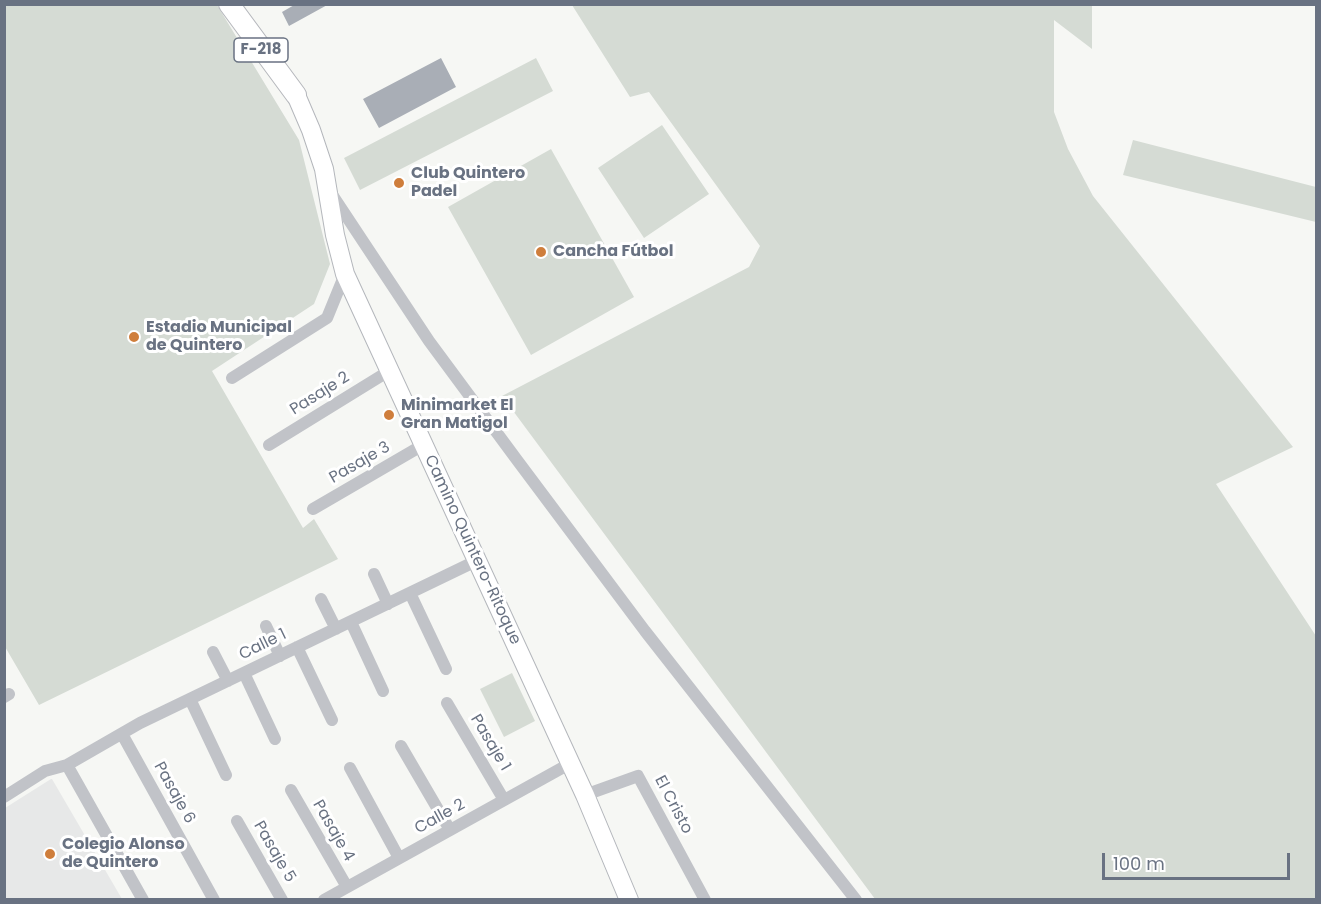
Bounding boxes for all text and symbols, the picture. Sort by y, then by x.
road number: F-218 [234,38,288,62]
place label: Club Quintero Padel [411,164,525,202]
marker: Club Quintero Padel [392,176,406,190]
place label: Cancha Fútbol [553,242,673,262]
marker: Cancha Fútbol [534,245,548,259]
place label: Estadio Municipal de Quintero [146,318,292,356]
marker: Estadio Municipal de Quintero [127,330,141,344]
street label: Pasaje 2 [287,368,353,420]
place label: Minimarket El Gran Matigol [401,396,514,434]
marker: Minimarket El Gran Matigol [382,408,396,422]
street label: Pasaje 3 [326,438,394,488]
street label: Camino Quintero-Ritoque [420,452,524,648]
street label: Calle 1 [236,625,290,665]
street label: Pasaje 1 [466,711,514,775]
street label: Pasaje 6 [149,759,199,827]
street label: El Cristo [650,773,696,837]
street label: Calle 2 [412,795,468,839]
street label: Pasaje 4 [308,797,358,865]
street label: Pasaje 5 [249,818,299,886]
place label: Colegio Alonso de Quintero [62,835,185,873]
scale bar [1105,841,1292,879]
marker: Colegio Alonso de Quintero [43,847,57,861]
text: 100 m [1113,851,1165,876]

